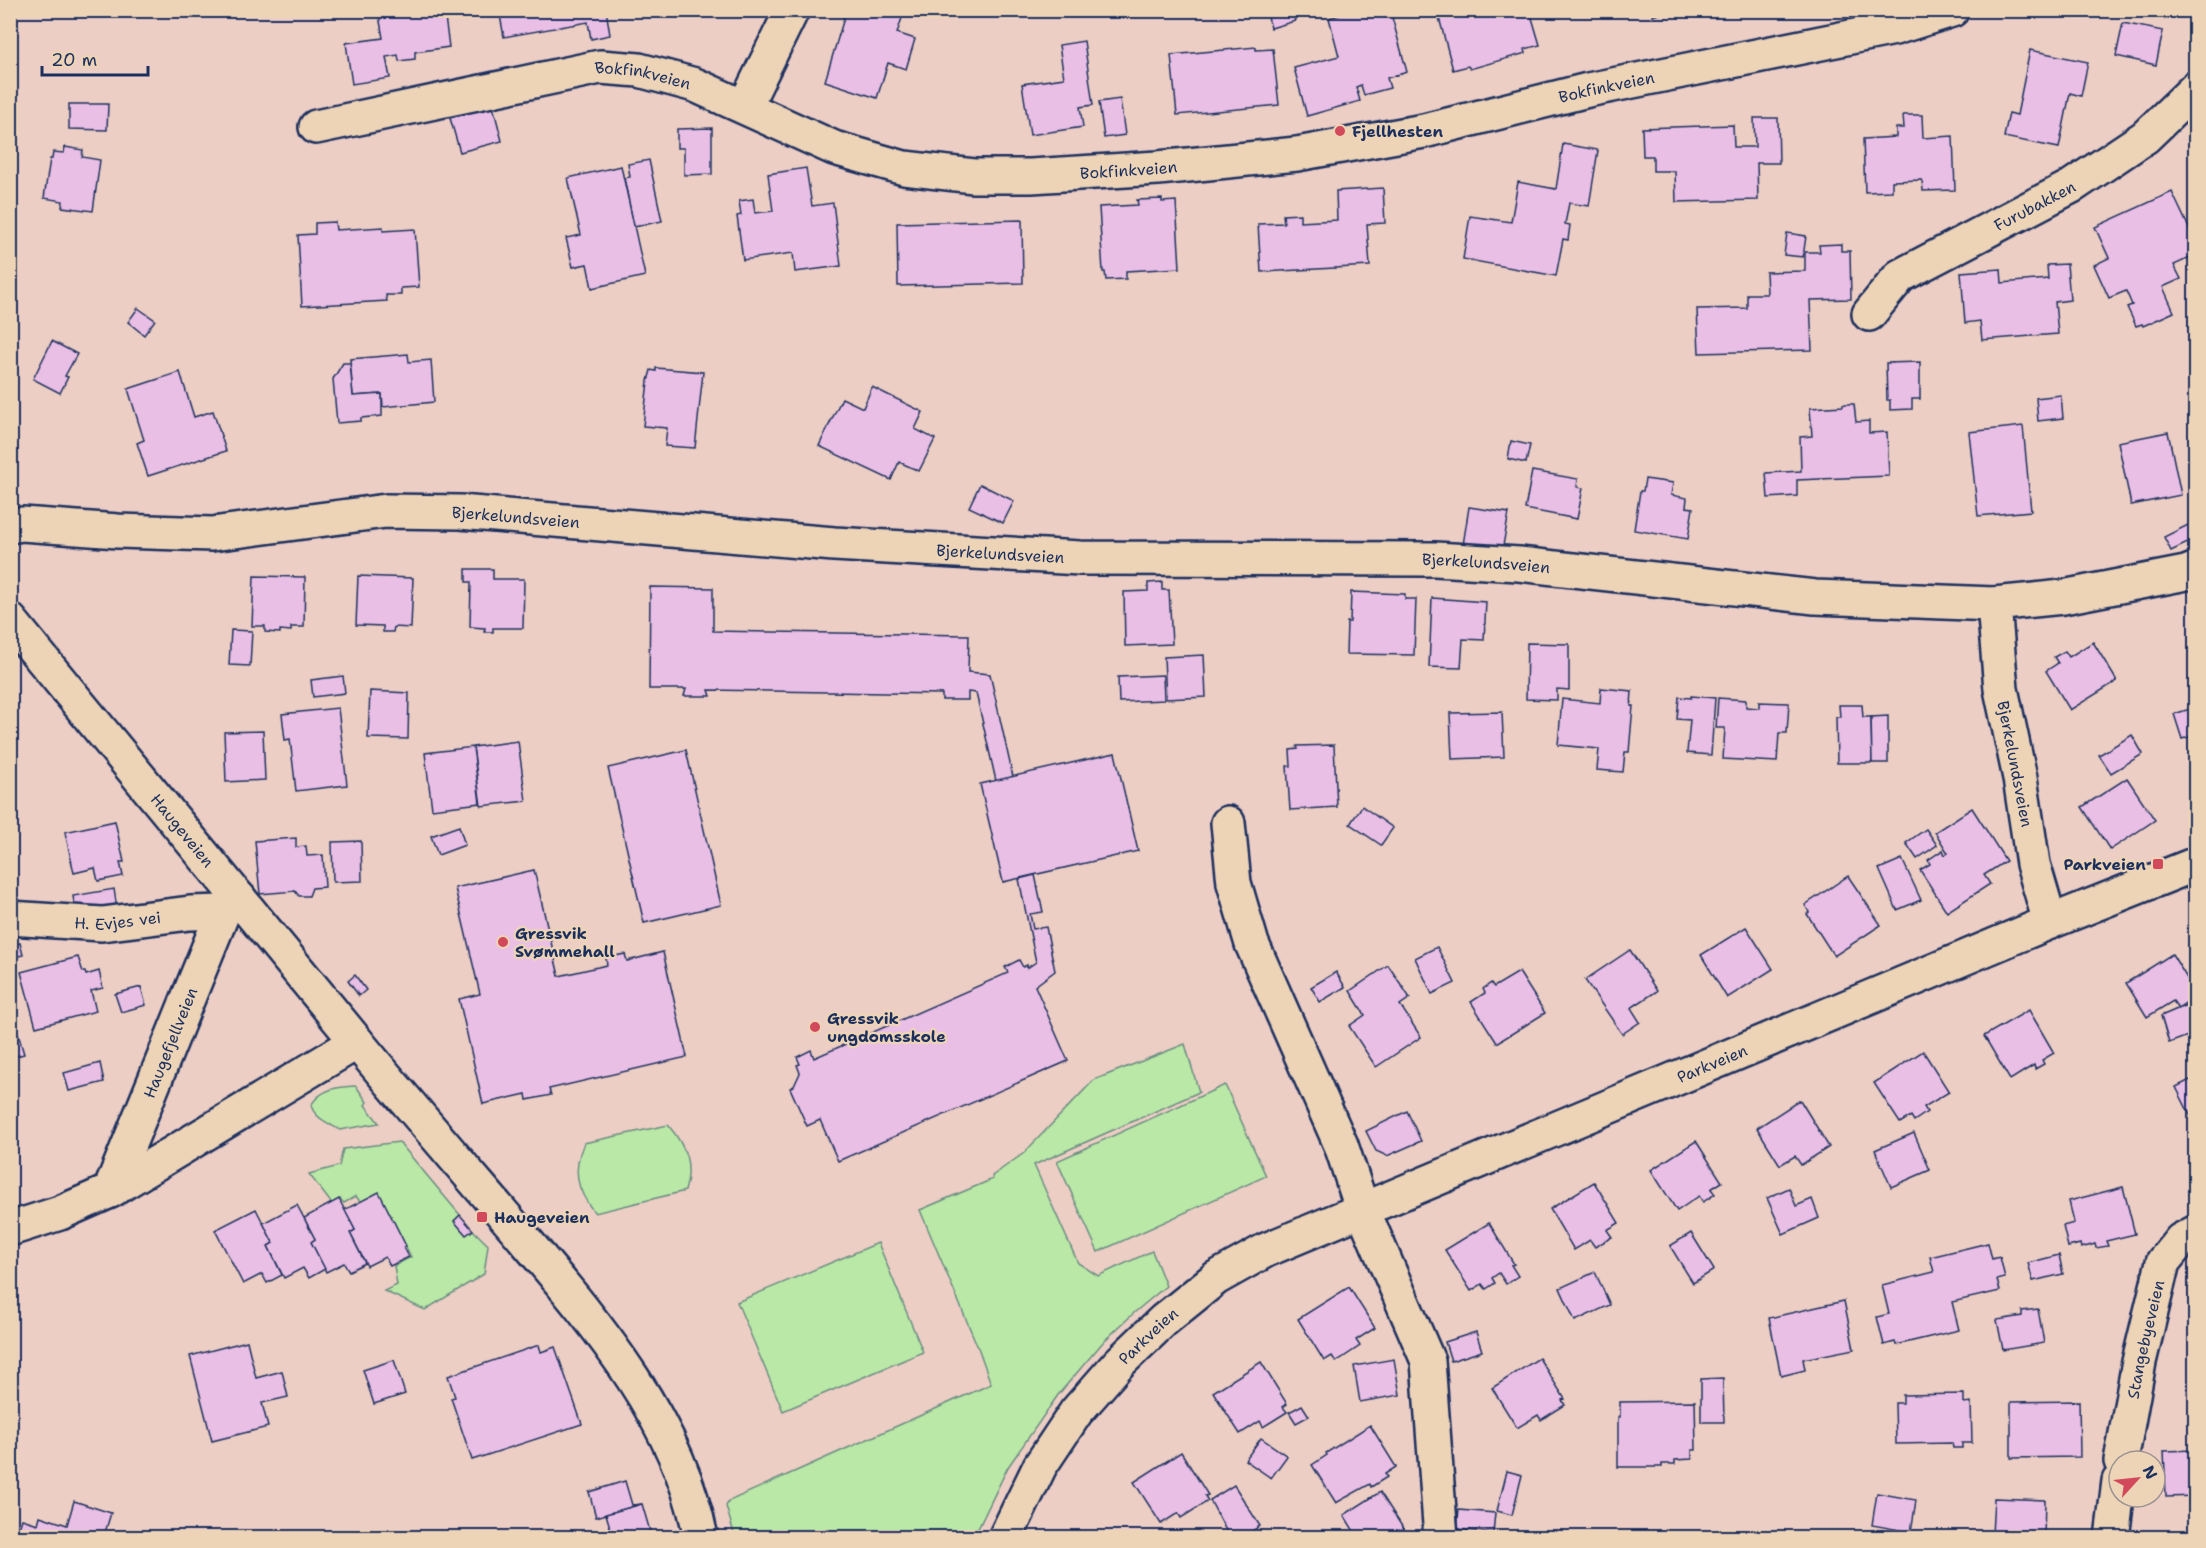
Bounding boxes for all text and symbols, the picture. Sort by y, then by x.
scale bar [42,39,148,77]
text: 20 m [51,48,97,72]
street label: Bokfinkveien [593,56,693,94]
street label: Bokfinkveien [1556,66,1656,107]
place label: Fjellhesten [1352,121,1443,142]
marker: Fjellhesten [1333,124,1347,138]
street label: Bokfinkveien [1079,156,1178,183]
street label: Furubakken [1990,175,2079,236]
street label: Bjerkelundsveien [452,501,581,533]
street label: Bjerkelundsveien [936,539,1065,568]
street label: Bjerkelundsveien [1422,548,1551,578]
street label: Bjerkelundsveien [1992,699,2038,829]
street label: Haugeveien [146,789,219,872]
place label: Parkveien [2063,854,2146,875]
marker: Parkveien [2151,857,2165,871]
street label: H. Evjes vei [74,906,162,935]
place label: Gressvik Svømmehall [515,923,615,962]
marker: Gressvik Svømmehall [496,935,510,949]
street label: Haugefjellveien [138,984,202,1101]
place label: Gressvik ungdomsskole [827,1008,946,1047]
marker: Gressvik ungdomsskole [808,1020,822,1034]
street label: Parkveien [1674,1039,1751,1087]
place label: Haugeveien [494,1207,590,1228]
marker: Haugeveien [475,1210,489,1224]
street label: Stangebyeveien [2122,1278,2169,1400]
street label: Parkveien [1114,1302,1182,1369]
north arrow [2107,1449,2167,1509]
text: N [2138,1462,2162,1483]

